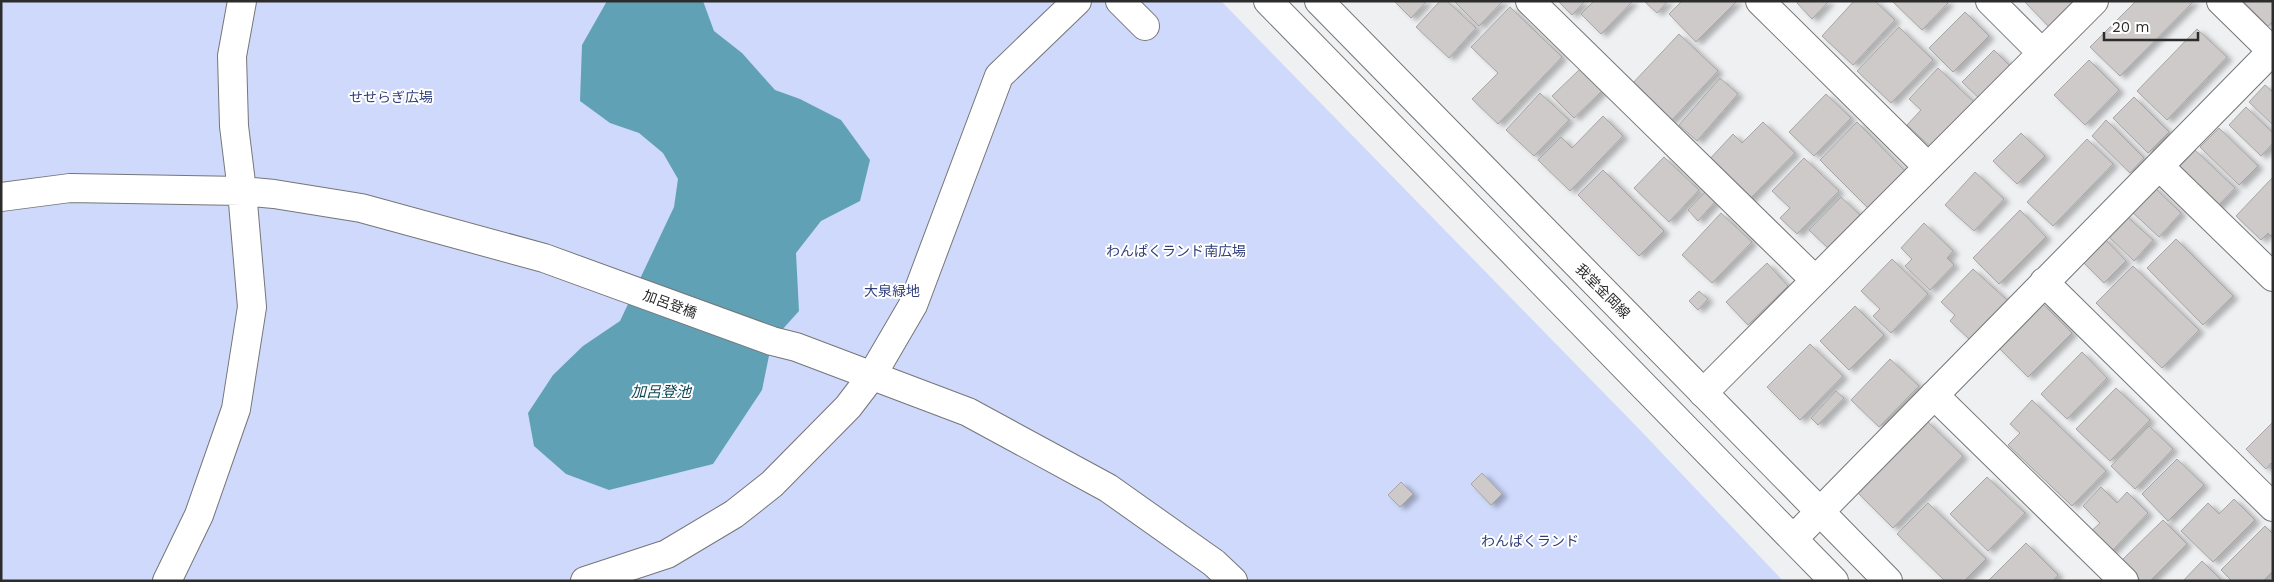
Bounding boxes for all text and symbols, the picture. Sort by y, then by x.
scale bar [2104,10,2198,42]
text: 20 m [2112,18,2150,36]
park label: せせらぎ広場 [349,89,433,105]
park label: わんぱくランド南広場 [1106,243,1246,259]
street label: 我堂金岡線 [1573,261,1633,321]
park label: 大泉緑地 [864,283,920,299]
street label: 加呂登橋 [641,287,699,321]
water label: 加呂登池 [631,383,693,401]
park label: わんぱくランド [1481,533,1579,549]

